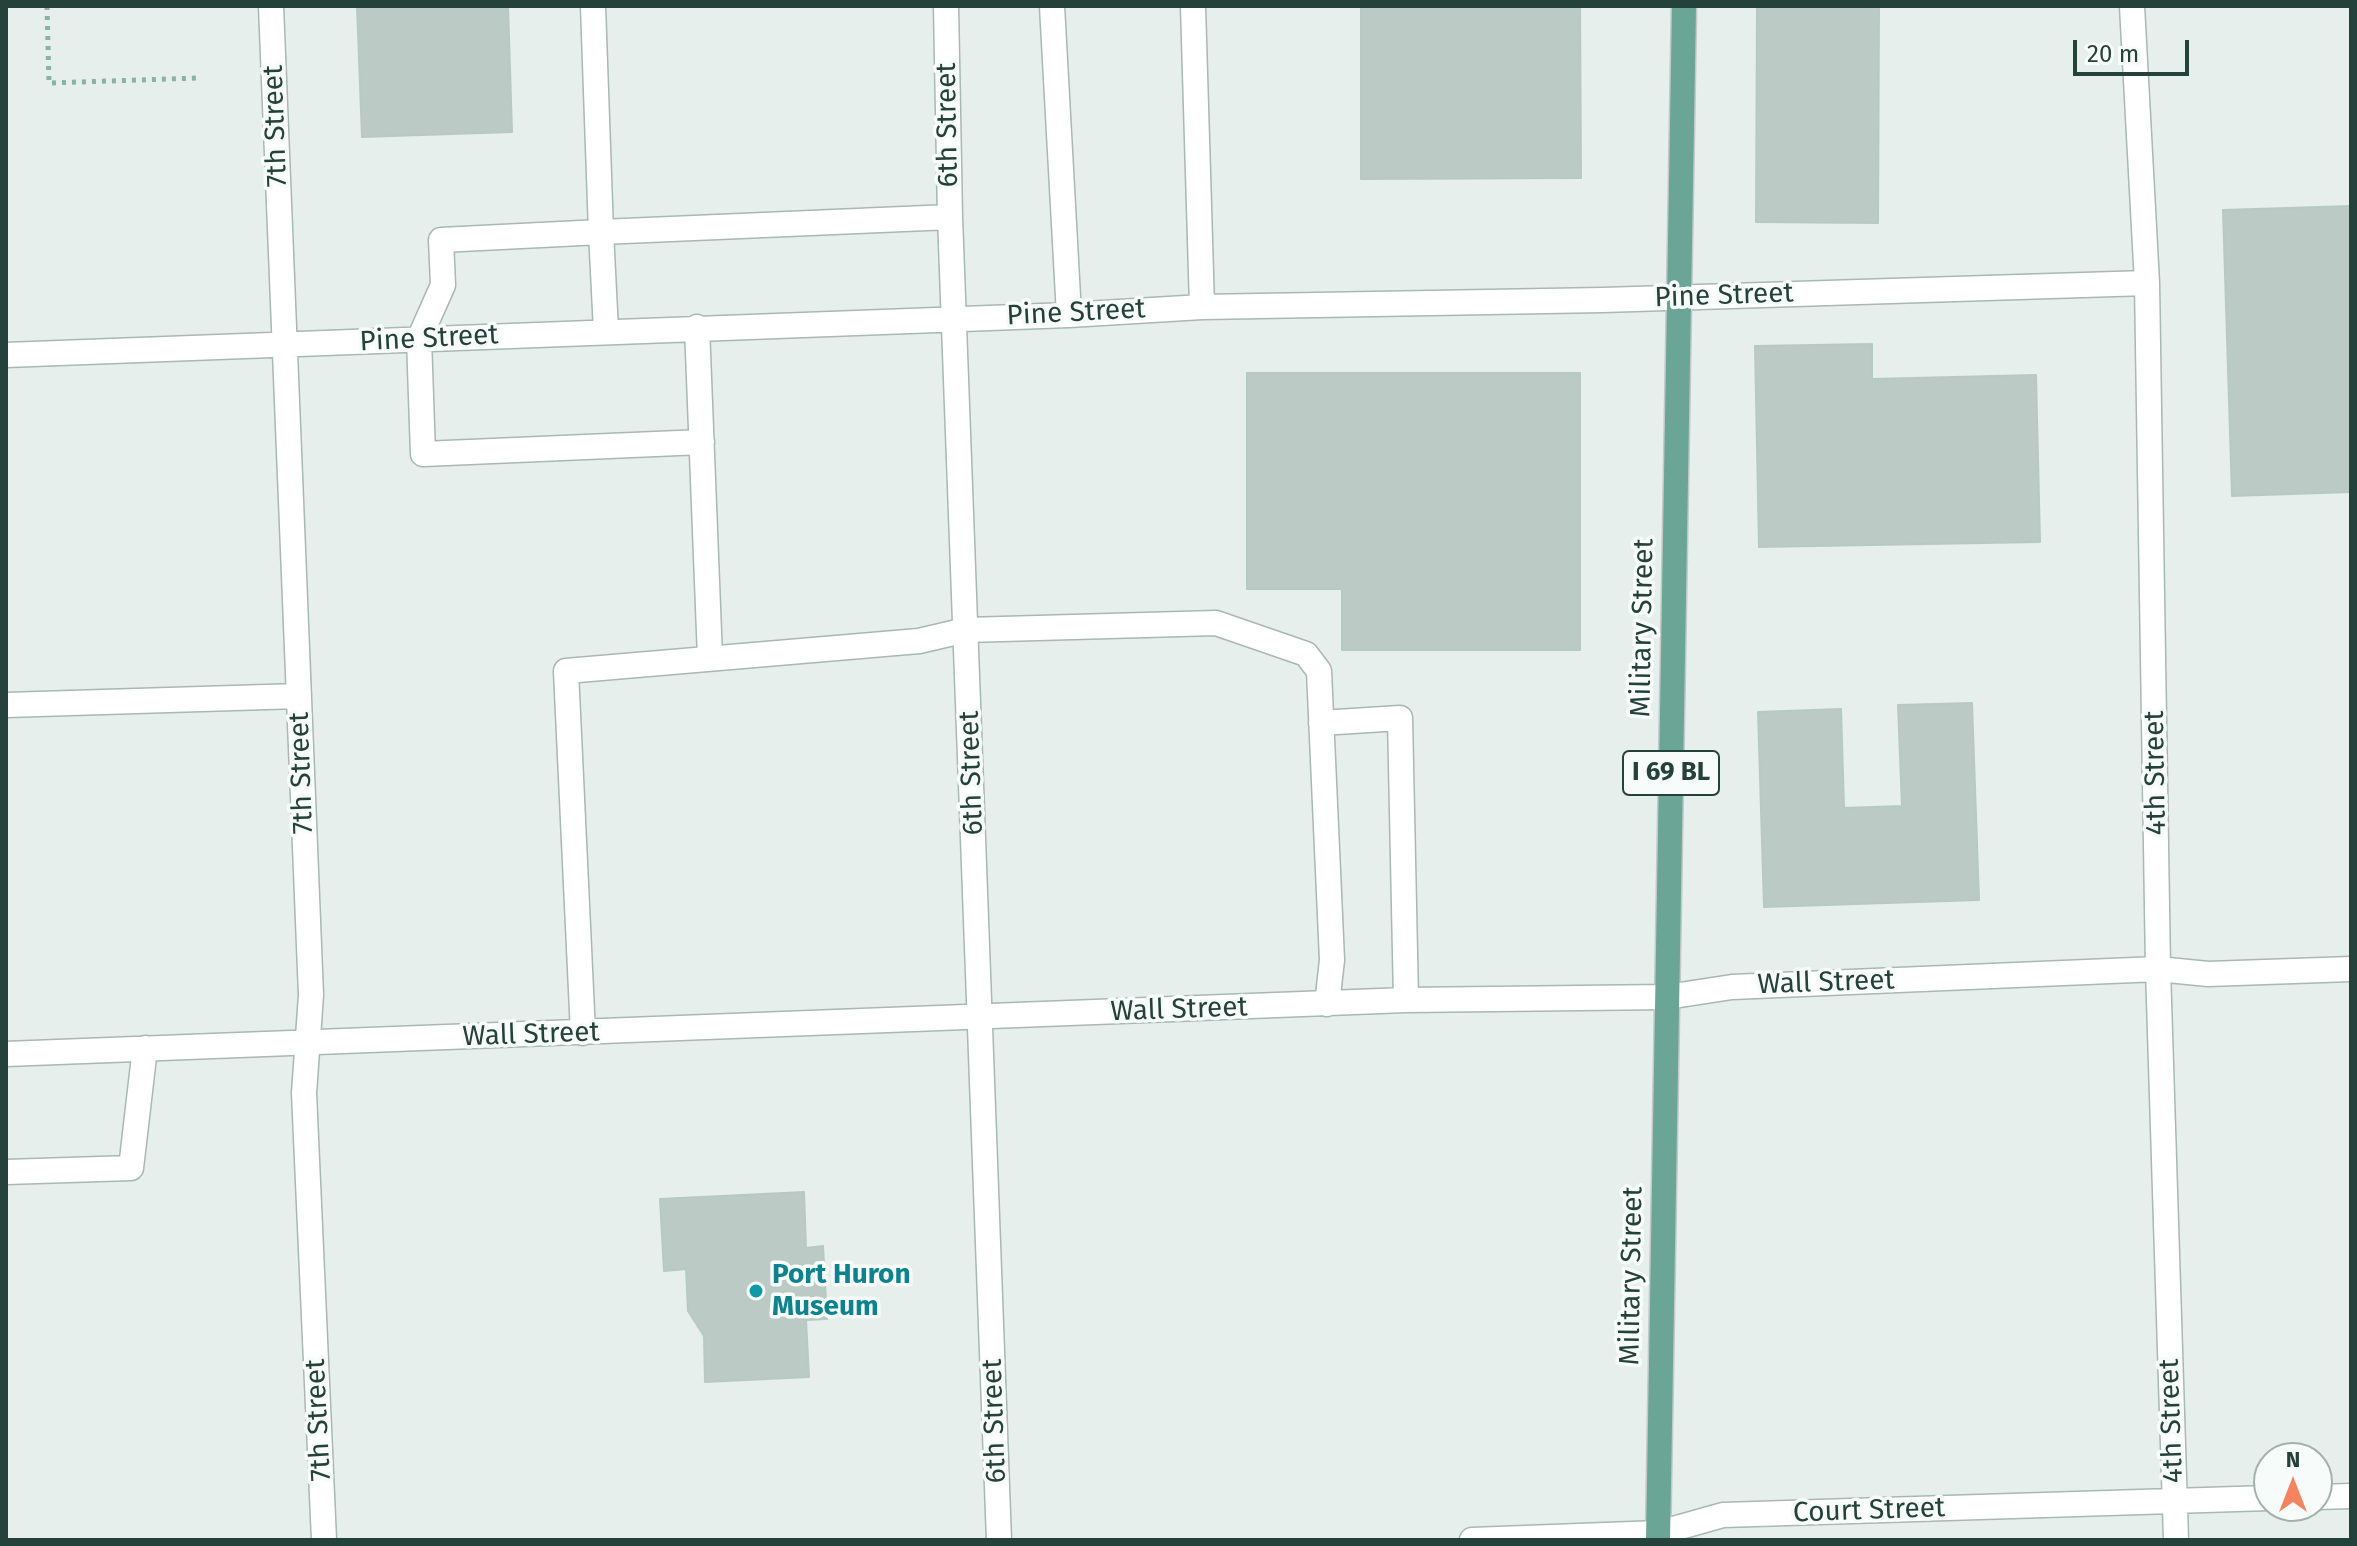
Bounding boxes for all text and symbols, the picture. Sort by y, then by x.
scale bar [2077,24,2193,74]
text: 20 m [2087,40,2139,68]
street label: 6th Street [930,62,966,188]
street label: 7th Street [257,64,295,188]
street label: Pine Street [1654,277,1794,315]
street label: Pine Street [1006,293,1146,333]
street label: Pine Street [359,319,499,359]
street label: Military Street [1625,538,1661,718]
street label: 6th Street [953,710,991,836]
street label: 4th Street [2138,710,2174,836]
street label: 7th Street [283,711,321,835]
road number: I 69 BL [1623,751,1719,795]
street label: Wall Street [1757,964,1895,1002]
street label: Wall Street [1110,991,1248,1029]
street label: Wall Street [462,1016,600,1054]
street label: Military Street [1614,1186,1650,1366]
place label: Port Huron Museum [772,1258,911,1324]
marker: Port Huron Museum [747,1282,765,1300]
street label: 7th Street [299,1358,339,1482]
street label: 6th Street [976,1358,1014,1484]
street label: 4th Street [2153,1358,2191,1484]
north arrow [2253,1442,2333,1522]
text: N [2286,1446,2300,1473]
street label: Court Street [1792,1492,1946,1530]

